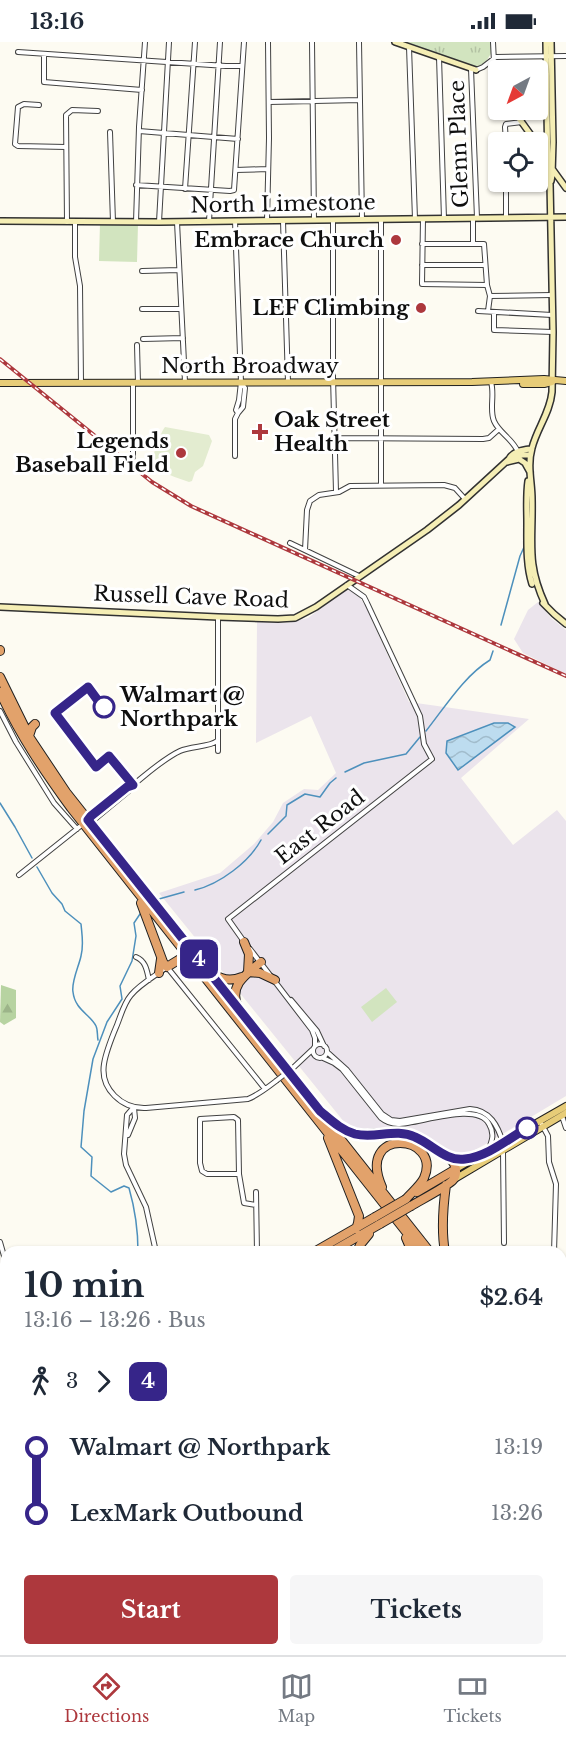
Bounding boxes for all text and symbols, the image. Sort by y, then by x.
text: 13:16 [30,8,84,35]
north arrow [488,60,548,120]
map controls [488,60,548,192]
street label: Glenn Place [444,79,474,209]
button: locate [488,132,548,192]
street label: North Limestone [190,189,376,219]
place label: Embrace Church [194,227,384,253]
marker: Embrace Church [389,233,403,247]
place label: LEF Climbing [252,295,410,321]
marker: LEF Climbing [414,301,428,315]
street label: North Broadway [161,353,340,379]
place label: Oak Street Health [274,407,390,457]
marker: Oak Street Health [251,423,269,441]
place label: Legends Baseball Field [15,428,169,478]
marker: Legends Baseball Field [174,446,188,460]
street label: Russell Cave Road [93,581,289,613]
place label: Walmart @ Northpark [119,682,245,732]
marker: Walmart @ Northpark [93,696,115,718]
street label: East Road [270,784,370,870]
line badge: 4 [180,940,218,978]
text: 4 [192,946,206,972]
unlabelled marker [516,1117,538,1139]
text: 10 min [24,1265,144,1306]
text: $2.64 [480,1284,543,1311]
text: 13:16 – 13:26 · Bus [24,1308,206,1332]
icon: walk [24,1365,57,1398]
icon: forward [87,1365,120,1398]
text: 4 [141,1368,155,1394]
text: 3 [66,1369,78,1393]
text: Walmart @ Northpark [70,1434,330,1461]
text: 13:19 [494,1435,543,1459]
text: LexMark Outbound [70,1500,303,1527]
text: 13:26 [491,1501,543,1525]
button: Start [24,1575,278,1644]
button: Tickets [290,1575,543,1644]
tab: Directions [64,1670,149,1726]
tab: Map [278,1670,315,1726]
tab: Tickets [444,1670,502,1726]

